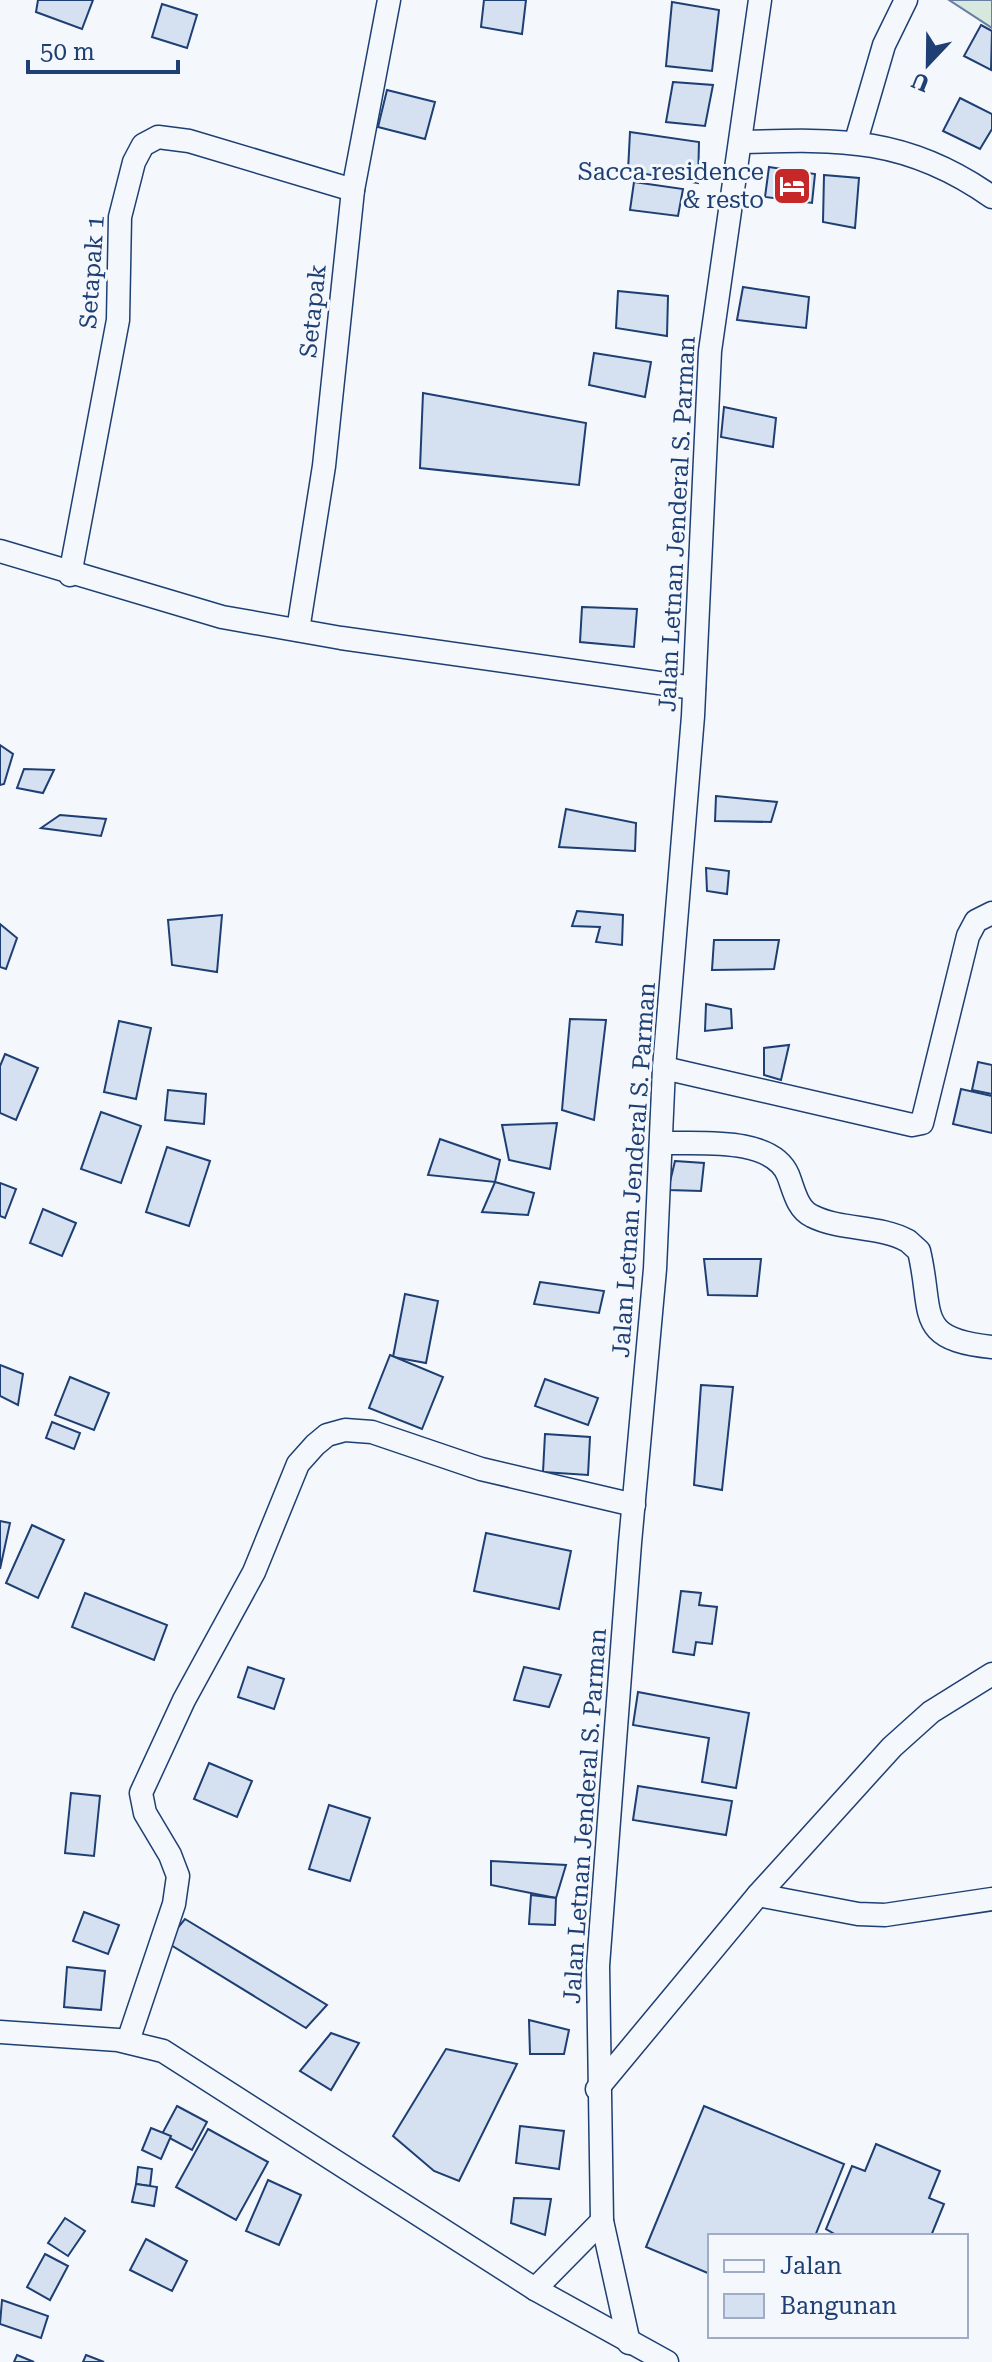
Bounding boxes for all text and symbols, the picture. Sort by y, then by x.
scale bar [28,24,178,74]
north arrow [888,24,968,104]
text: 50 m [40,38,95,66]
text: U [908,67,933,97]
place label: Sacca residence & resto [578,158,764,214]
hotel icon: Sacca residence & resto [771,165,813,207]
street label: Setapak 1 [74,214,110,330]
street label: Setapak [294,263,332,359]
street label: Jalan Letnan Jenderal S. Parman [653,335,701,713]
street label: Jalan Letnan Jenderal S. Parman [607,981,661,1359]
street label: Jalan Letnan Jenderal S. Parman [558,1627,612,2005]
legend [708,2234,968,2338]
text: Jalan [780,2252,842,2280]
text: Bangunan [780,2292,897,2320]

